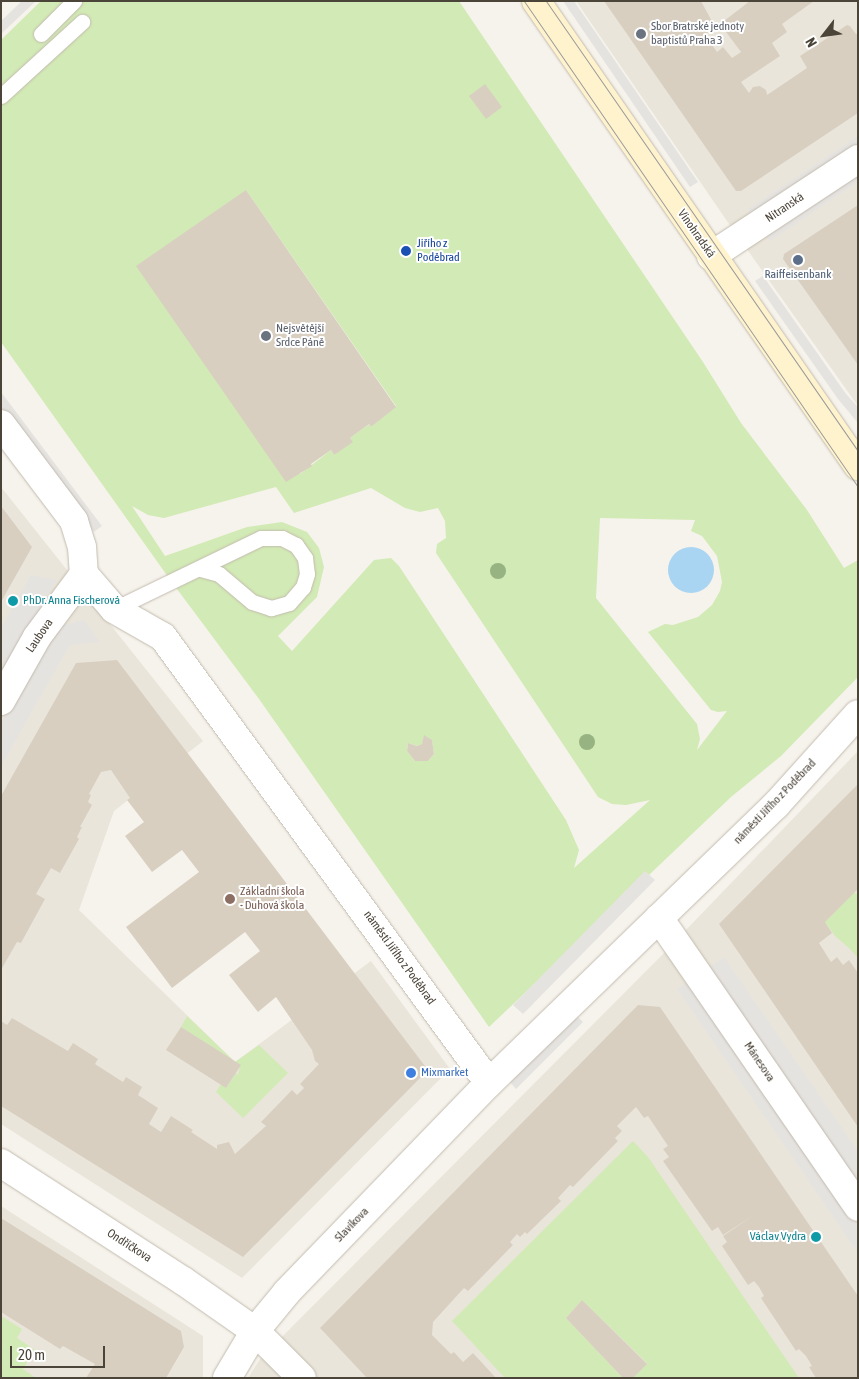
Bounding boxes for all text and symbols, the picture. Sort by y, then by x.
north arrow [799,10,849,60]
place label: Sbor Bratrské jednoty baptistů Praha 3 [651,20,744,48]
marker: Sbor Bratrské jednoty baptistů Praha 3 [635,28,647,40]
text: N [802,35,820,50]
street label: Nitranská [763,190,807,226]
street label: Vinohradská [674,207,718,261]
place label: Jiřího z Poděbrad [417,237,460,265]
marker: Jiřího z Poděbrad [399,244,413,258]
marker: Raiffeisenbank [792,254,804,266]
place label: Raiffeisenbank [765,268,831,282]
place label: Nejsvětější Srdce Páně [276,322,324,350]
marker: Nejsvětější Srdce Páně [260,330,272,342]
place label: PhDr. Anna Fischerová [23,594,120,608]
marker: PhDr. Anna Fischerová [7,595,19,607]
street label: Laubova [24,616,56,656]
street label: náměstí Jiřího z Poděbrad [731,757,819,847]
place label: Základní škola - Duhová škola [240,885,305,913]
marker: Základní škola - Duhová škola [224,893,236,905]
street label: náměstí Jiřího z Poděbrad [360,908,438,1008]
street label: Mánesova [740,1039,778,1085]
place label: Mixmarket [421,1066,468,1080]
marker: Mixmarket [405,1067,417,1079]
street label: Slavíkova [332,1205,372,1245]
street label: Ondříčkova [104,1226,154,1266]
place label: Václav Vydra [750,1230,806,1244]
marker: Václav Vydra [810,1231,822,1243]
scale bar [12,1336,108,1368]
text: 20 m [18,1346,45,1363]

